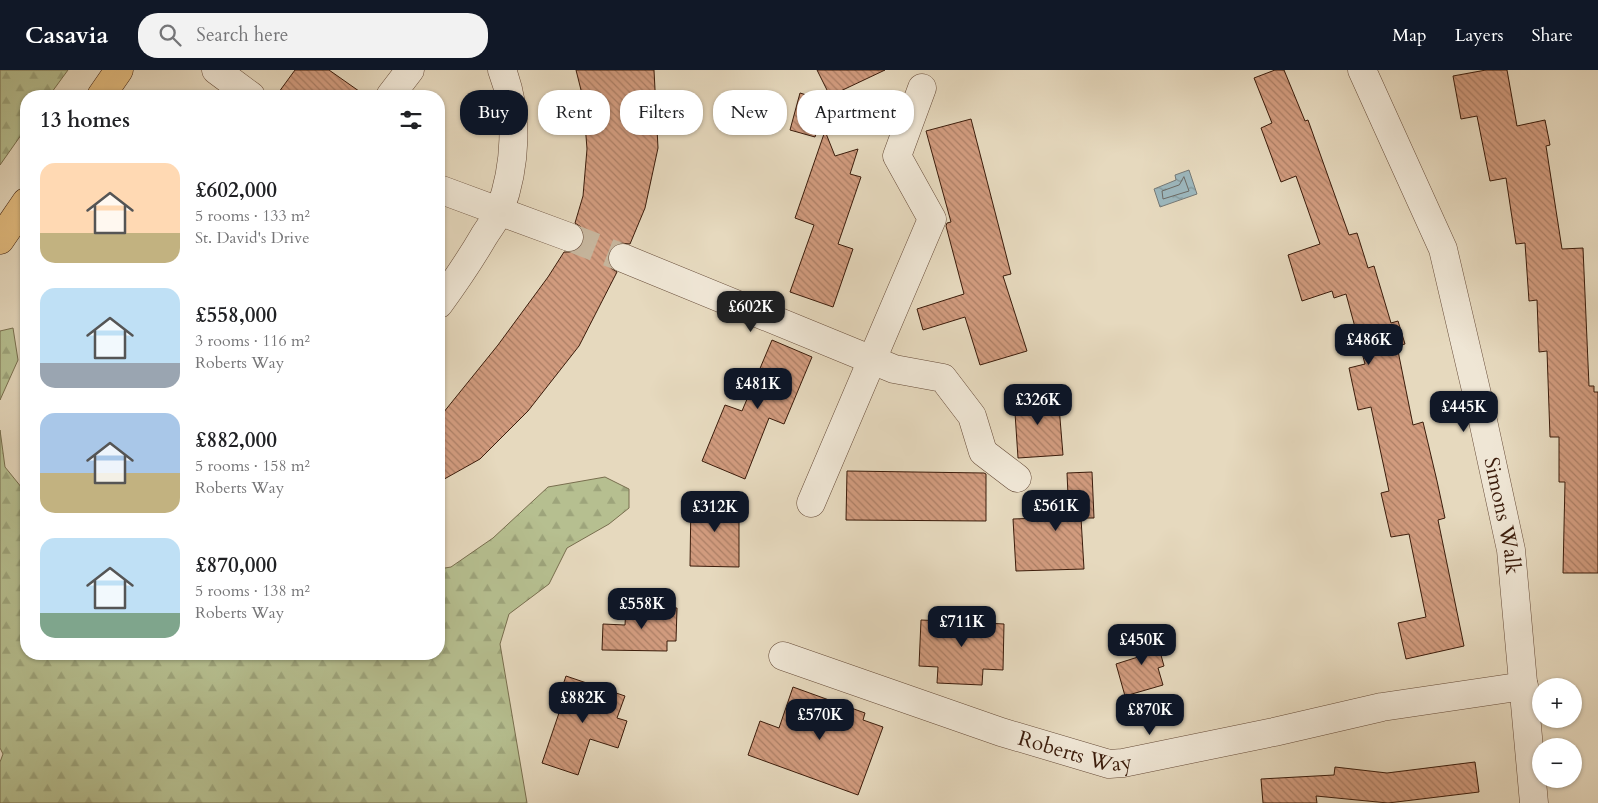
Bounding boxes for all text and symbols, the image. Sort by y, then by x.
search box [138,13,488,58]
text: Casavia [25,19,108,52]
icon: search [156,21,184,49]
text: Search here [196,22,288,48]
text: Map [1392,23,1427,48]
text: Layers [1455,23,1504,48]
text: Share [1532,23,1573,48]
chip: Buy [460,90,528,135]
chip: Rent [538,90,610,135]
chip: Filters [620,90,703,135]
chip: New [713,90,787,135]
chip: Apartment [797,90,914,135]
text: 13 homes [40,106,130,135]
icon: filters [397,106,425,134]
text: £602,000 [195,176,277,205]
icon: home [80,183,140,243]
text: 5 rooms · 133 m² [195,205,310,227]
text: St. David's Drive [195,227,309,249]
pin: £602K [716,290,786,333]
text: £602K [728,296,774,318]
text: £558,000 [195,301,277,330]
icon: home [80,308,140,368]
pin: £486K [1334,324,1404,366]
text: £486K [1346,329,1392,351]
text: 3 rooms · 116 m² [195,330,310,352]
text: Roberts Way [195,352,284,374]
pin: £481K [723,368,793,410]
text: £481K [735,373,781,395]
pin: £326K [1003,384,1073,426]
text: £326K [1015,389,1061,411]
pin: £445K [1429,390,1499,433]
text: £445K [1441,396,1487,418]
text: £882,000 [195,426,277,455]
icon: home [80,433,140,493]
street label: Simons Walk [1477,454,1528,576]
text: 5 rooms · 158 m² [195,455,310,477]
text: Roberts Way [195,477,284,499]
pin: £312K [680,490,750,533]
pin: £561K [1021,490,1091,532]
text: £561K [1033,495,1079,517]
text: £312K [692,496,738,518]
text: £870,000 [195,551,277,580]
icon: home [80,558,140,618]
text: 5 rooms · 138 m² [195,580,310,602]
pin: £558K [607,588,677,630]
text: £558K [619,593,665,615]
text: Roberts Way [195,602,284,624]
pin: £711K [927,606,997,648]
text: £711K [939,611,985,633]
pin: £450K [1107,624,1177,666]
text: £450K [1119,629,1165,651]
map controls [1532,678,1582,788]
button: + [1532,678,1582,728]
pin: £882K [548,682,618,724]
text: £882K [560,687,606,709]
pin: £870K [1115,694,1185,736]
pin: £570K [785,698,855,741]
text: £870K [1127,699,1173,721]
text: £570K [797,704,843,726]
street label: Roberts Way [1015,723,1135,779]
button: − [1532,738,1582,788]

